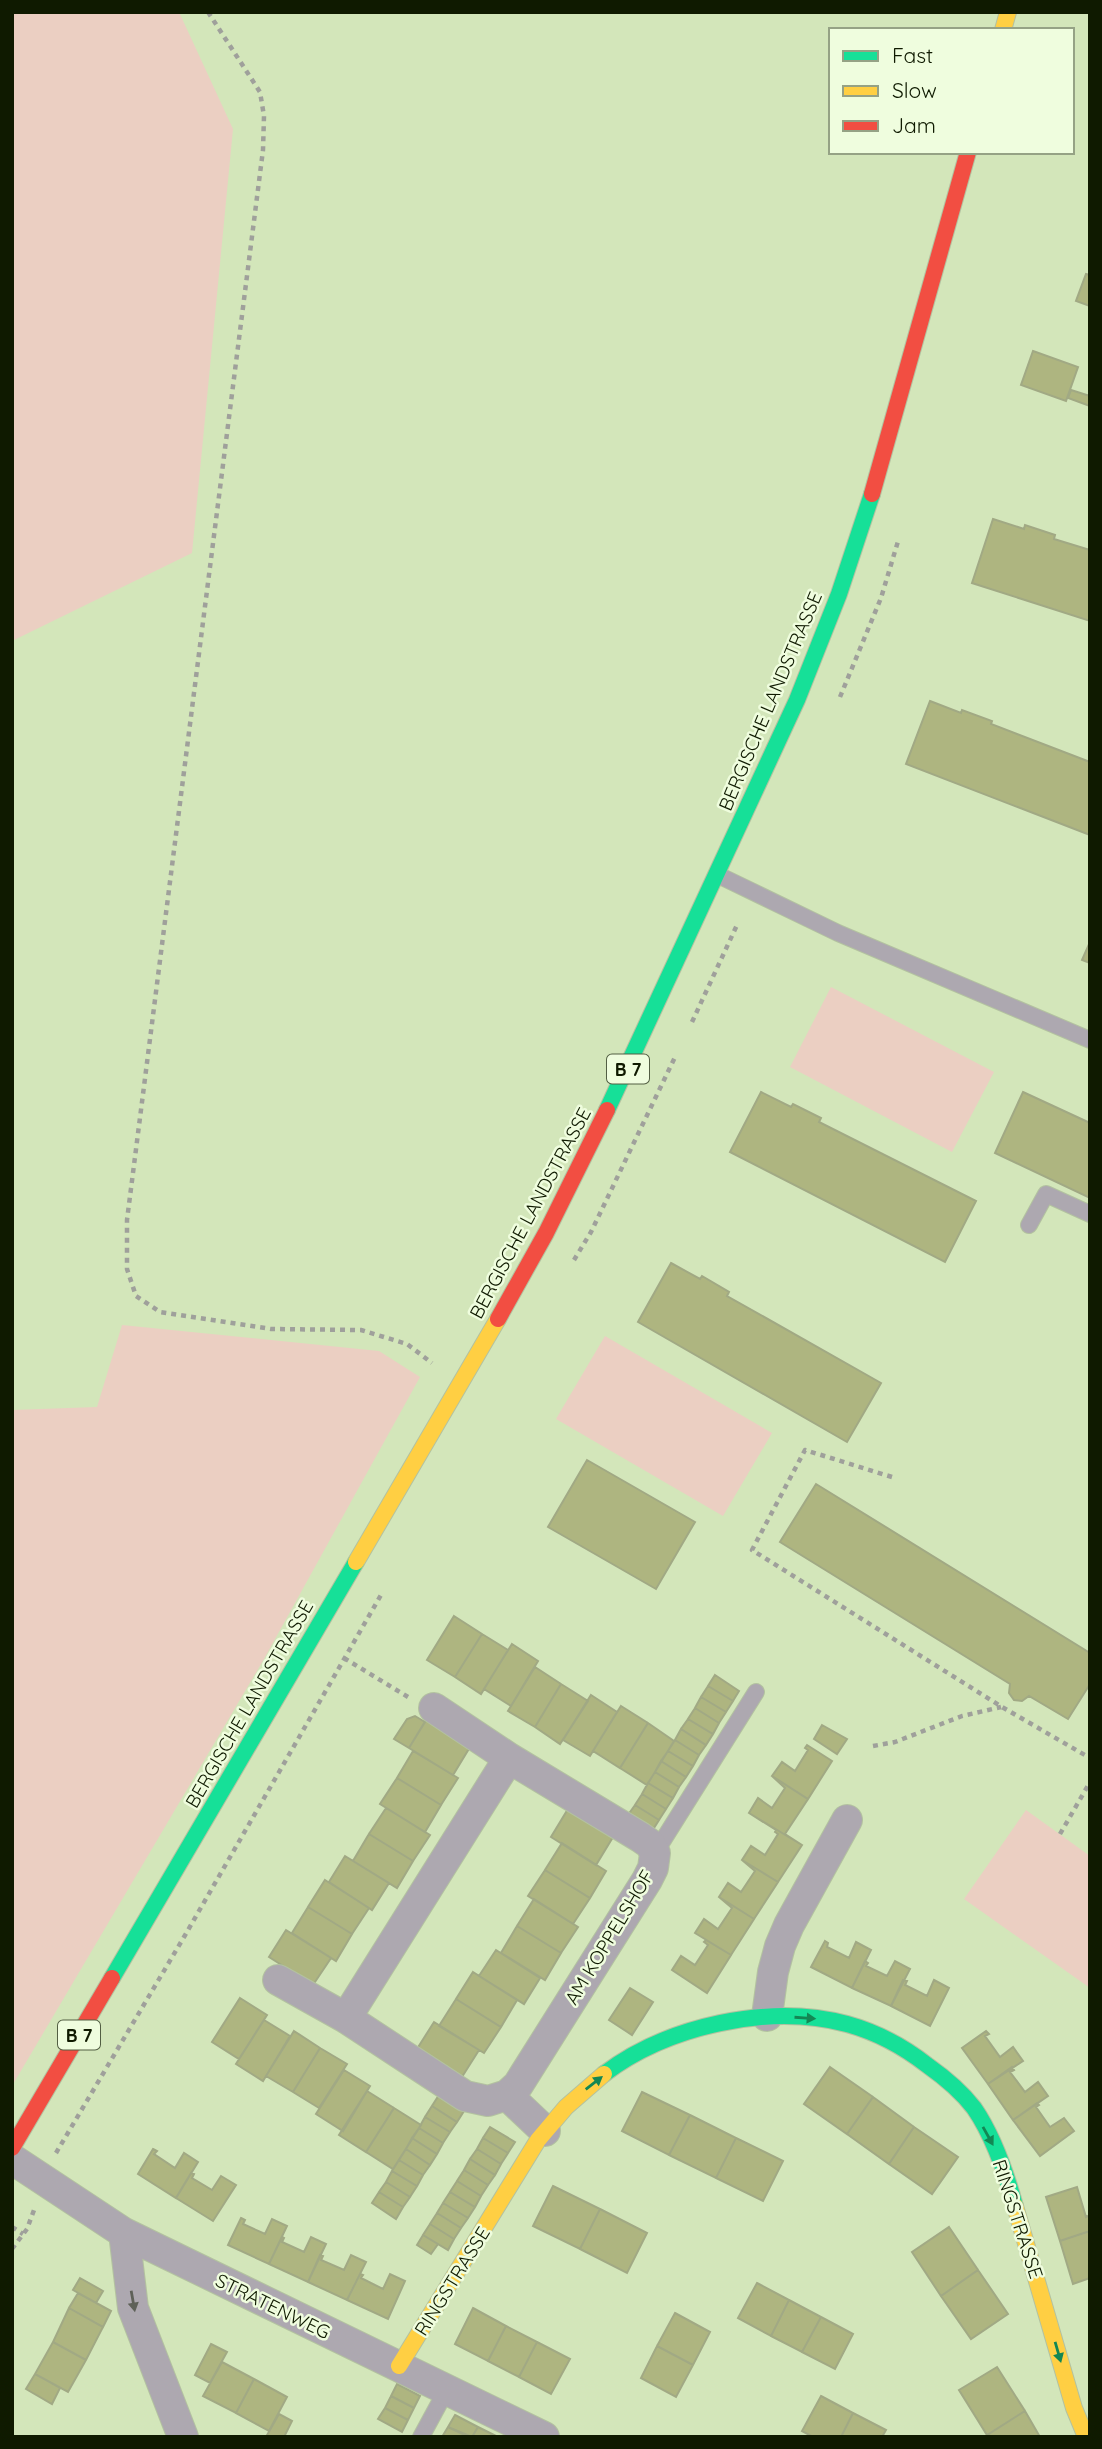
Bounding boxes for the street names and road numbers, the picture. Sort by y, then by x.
street label: BERGISCHE LANDSTRASSE [713,588,827,814]
road number: B 7 [607,1054,649,1084]
street label: BERGISCHE LANDSTRASSE [464,1103,596,1323]
street label: BERGISCHE LANDSTRASSE [180,1596,318,1812]
street label: AM KOPPELSHOF [559,1865,659,2009]
road number: B 7 [58,2021,100,2050]
street label: RINGSTRASSE [987,2156,1049,2282]
street label: RINGSTRASSE [409,2222,495,2340]
street label: STRATENWEG [212,2268,334,2344]

